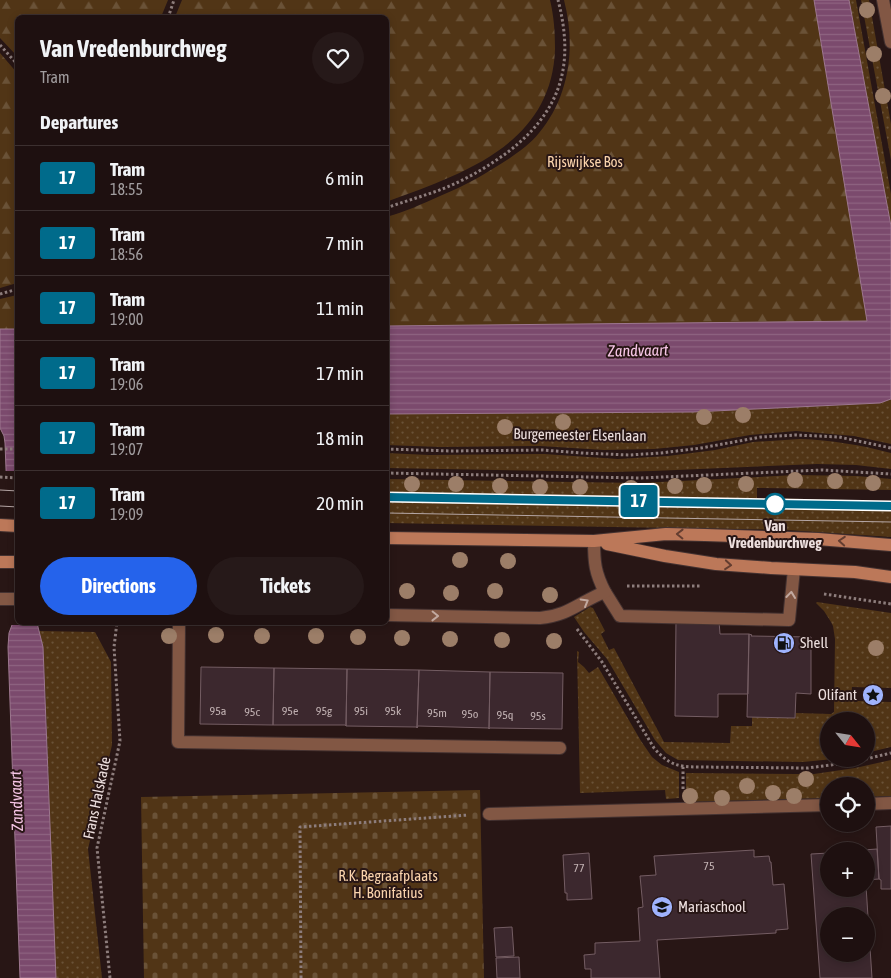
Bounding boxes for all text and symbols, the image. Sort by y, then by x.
button: heart [312,32,364,84]
text: Van Vredenburchweg [40,35,227,62]
text: Tram [40,68,69,86]
text: Departures [40,111,118,133]
park label: Rijswijkse Bos [547,153,623,170]
text: Tram [110,158,145,180]
text: 17 [59,167,76,188]
text: 6 min [325,167,364,189]
text: 18:55 [110,180,143,198]
text: Tram [110,223,145,245]
text: 17 [59,232,76,253]
text: 7 min [325,232,364,254]
text: 18:56 [110,245,143,263]
text: Tram [110,288,145,310]
text: 17 [59,297,76,318]
text: 11 min [316,297,364,319]
text: 19:00 [110,310,143,328]
water label: Zandvaart [608,340,669,360]
text: Tram [110,353,145,375]
text: 17 [59,362,76,383]
text: 17 min [316,362,364,384]
text: 19:06 [110,375,143,393]
text: Tram [110,418,145,440]
street label: Burgemeester Elsenlaan [513,425,647,444]
text: 17 [59,427,76,448]
text: 18 min [316,427,364,449]
text: 19:07 [110,440,143,458]
text: Tram [110,483,145,505]
line badge: 17 [616,485,662,517]
text: 17 [631,490,647,511]
text: 17 [59,492,76,513]
text: 20 min [316,492,364,514]
marker: Van Vredenburchweg [764,493,786,515]
text: 19:09 [110,505,143,523]
place label: Van Vredenburchweg [727,517,822,551]
one-way arrow [676,529,684,540]
one-way arrow [838,536,846,547]
button: Directions [40,557,197,615]
button: Tickets [207,557,364,615]
one-way arrow [725,559,733,570]
one-way arrow [785,590,796,598]
one-way arrow [579,599,588,609]
one-way arrow [432,611,439,621]
fuel station icon: Shell [772,631,796,655]
place label: Shell [800,634,828,651]
place icon: Olifant [861,683,885,707]
place label: Olifant [818,686,857,703]
house number: 95a [210,704,226,718]
house number: 95e [282,704,298,718]
house number: 95g [316,704,333,718]
house number: 95i [354,704,368,718]
house number: 95k [385,704,402,718]
house number: 95c [244,705,260,719]
house number: 95m [427,706,447,720]
house number: 95o [462,707,479,721]
house number: 95q [497,708,513,722]
house number: 95s [530,709,546,723]
north arrow [820,712,875,768]
map controls [820,712,875,962]
street label: Frans Halskade [79,755,114,841]
water label: Zandvaart [6,770,26,832]
button: locate [820,777,875,832]
button: + [820,842,875,897]
house number: 75 [703,859,715,873]
house number: 77 [573,861,585,875]
park label: R.K. Begraafplaats H. Bonifatius [338,867,438,901]
school or university icon: Mariaschool [650,895,674,919]
place label: Mariaschool [678,898,746,915]
button: − [820,907,875,962]

